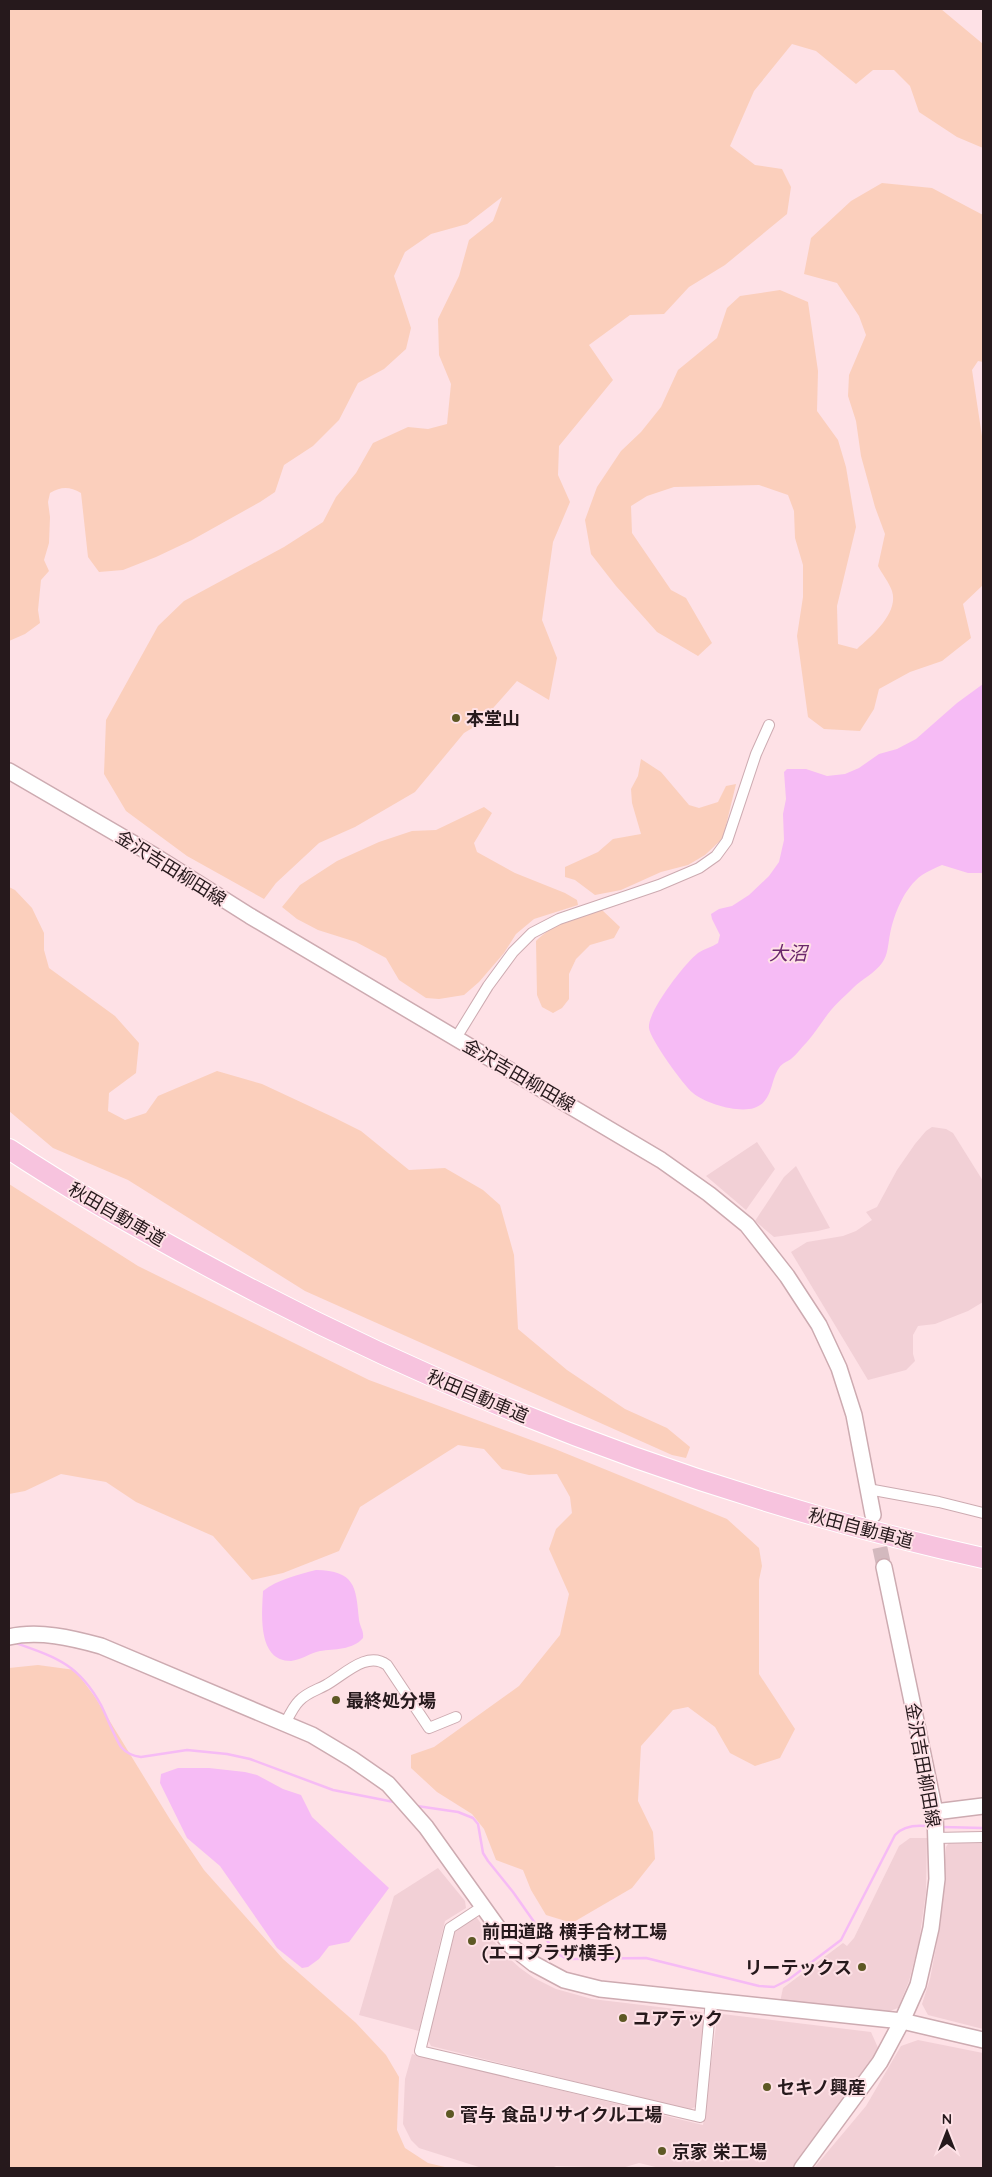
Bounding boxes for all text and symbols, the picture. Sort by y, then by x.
place label: 本堂山 [466,707,520,730]
marker: 本堂山 [450,712,462,724]
street label: 金沢吉田柳田線 [111,825,231,911]
water label: 大沼 [769,941,810,965]
street label: 金沢吉田柳田線 [459,1034,579,1116]
street label: 秋田自動車道 [64,1177,170,1251]
street label: 秋田自動車道 [424,1364,532,1428]
street label: 秋田自動車道 [806,1503,916,1553]
place label: 最終処分場 [346,1689,436,1712]
marker: 最終処分場 [330,1694,342,1706]
street label: 金沢吉田柳田線 [901,1701,945,1829]
place label: 前田道路 横手合材工場 (エコプラザ横手) [482,1920,667,1964]
marker: 前田道路 横手合材工場 (エコプラザ横手) [466,1935,478,1947]
place label: リーテックス [745,1956,852,1979]
marker: リーテックス [856,1961,868,1973]
place label: ユアテック [633,2007,723,2030]
marker: ユアテック [617,2012,629,2024]
place label: セキノ興産 [777,2076,866,2099]
marker: セキノ興産 [761,2081,773,2093]
place label: 菅与 食品リサイクル工場 [460,2103,662,2126]
north arrow [922,2107,972,2157]
marker: 菅与 食品リサイクル工場 [444,2108,456,2120]
text: N [942,2110,952,2128]
place label: 京家 栄工場 [672,2140,767,2163]
marker: 京家 栄工場 [656,2145,668,2157]

